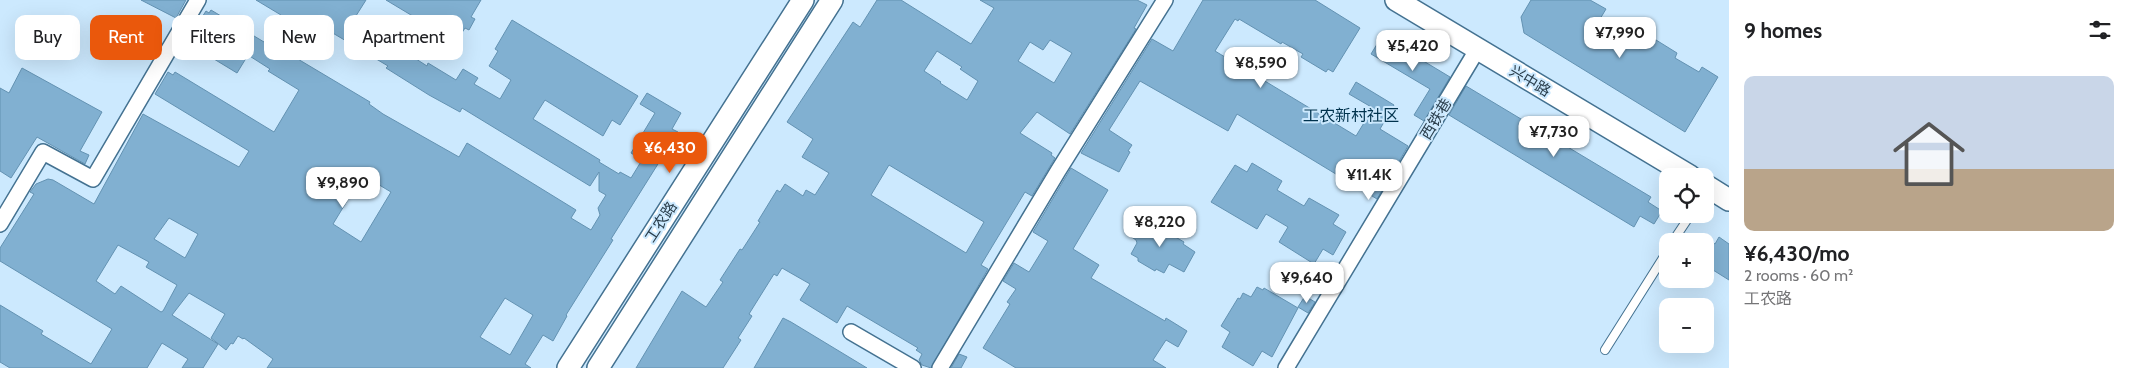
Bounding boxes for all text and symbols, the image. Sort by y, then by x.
chip: Buy [15,15,80,60]
chip: Rent [90,15,162,60]
chip: Filters [172,15,254,60]
chip: New [264,15,334,60]
chip: Apartment [344,15,463,60]
icon: filters [2086,16,2114,44]
pin: ¥7,990 [1579,17,1661,59]
text: 9 homes [1744,18,1822,43]
text: ¥7,990 [1595,23,1645,42]
pin: ¥5,420 [1372,30,1454,72]
text: ¥5,420 [1387,36,1439,55]
pin: ¥8,590 [1220,46,1302,89]
text: ¥8,590 [1235,53,1287,72]
street label: 兴中路 [1506,62,1554,100]
street label: 西铁巷 [1417,95,1455,143]
district label: 工农新村社区 [1303,106,1399,125]
icon: home [1884,109,1974,199]
pin: ¥7,730 [1513,116,1595,158]
text: ¥7,730 [1529,122,1579,141]
pin: ¥6,430 [629,132,711,174]
text: ¥6,430 [644,138,696,157]
pin: ¥11.4K [1328,158,1410,201]
text: ¥11.4K [1347,165,1392,184]
pin: ¥9,890 [302,166,384,209]
map controls [1659,168,1714,353]
button: locate [1659,168,1714,223]
text: ¥9,890 [317,173,369,192]
street label: 工农路 [641,198,681,246]
pin: ¥8,220 [1119,206,1201,248]
text: ¥8,220 [1134,212,1186,231]
button: + [1659,233,1714,288]
text: ¥6,430/mo [1744,241,1849,266]
pin: ¥9,640 [1266,262,1348,304]
text: 2 rooms · 60 m² [1744,266,1853,285]
text: ¥9,640 [1281,268,1333,287]
text: 工农路 [1744,289,1792,308]
button: − [1659,298,1714,353]

